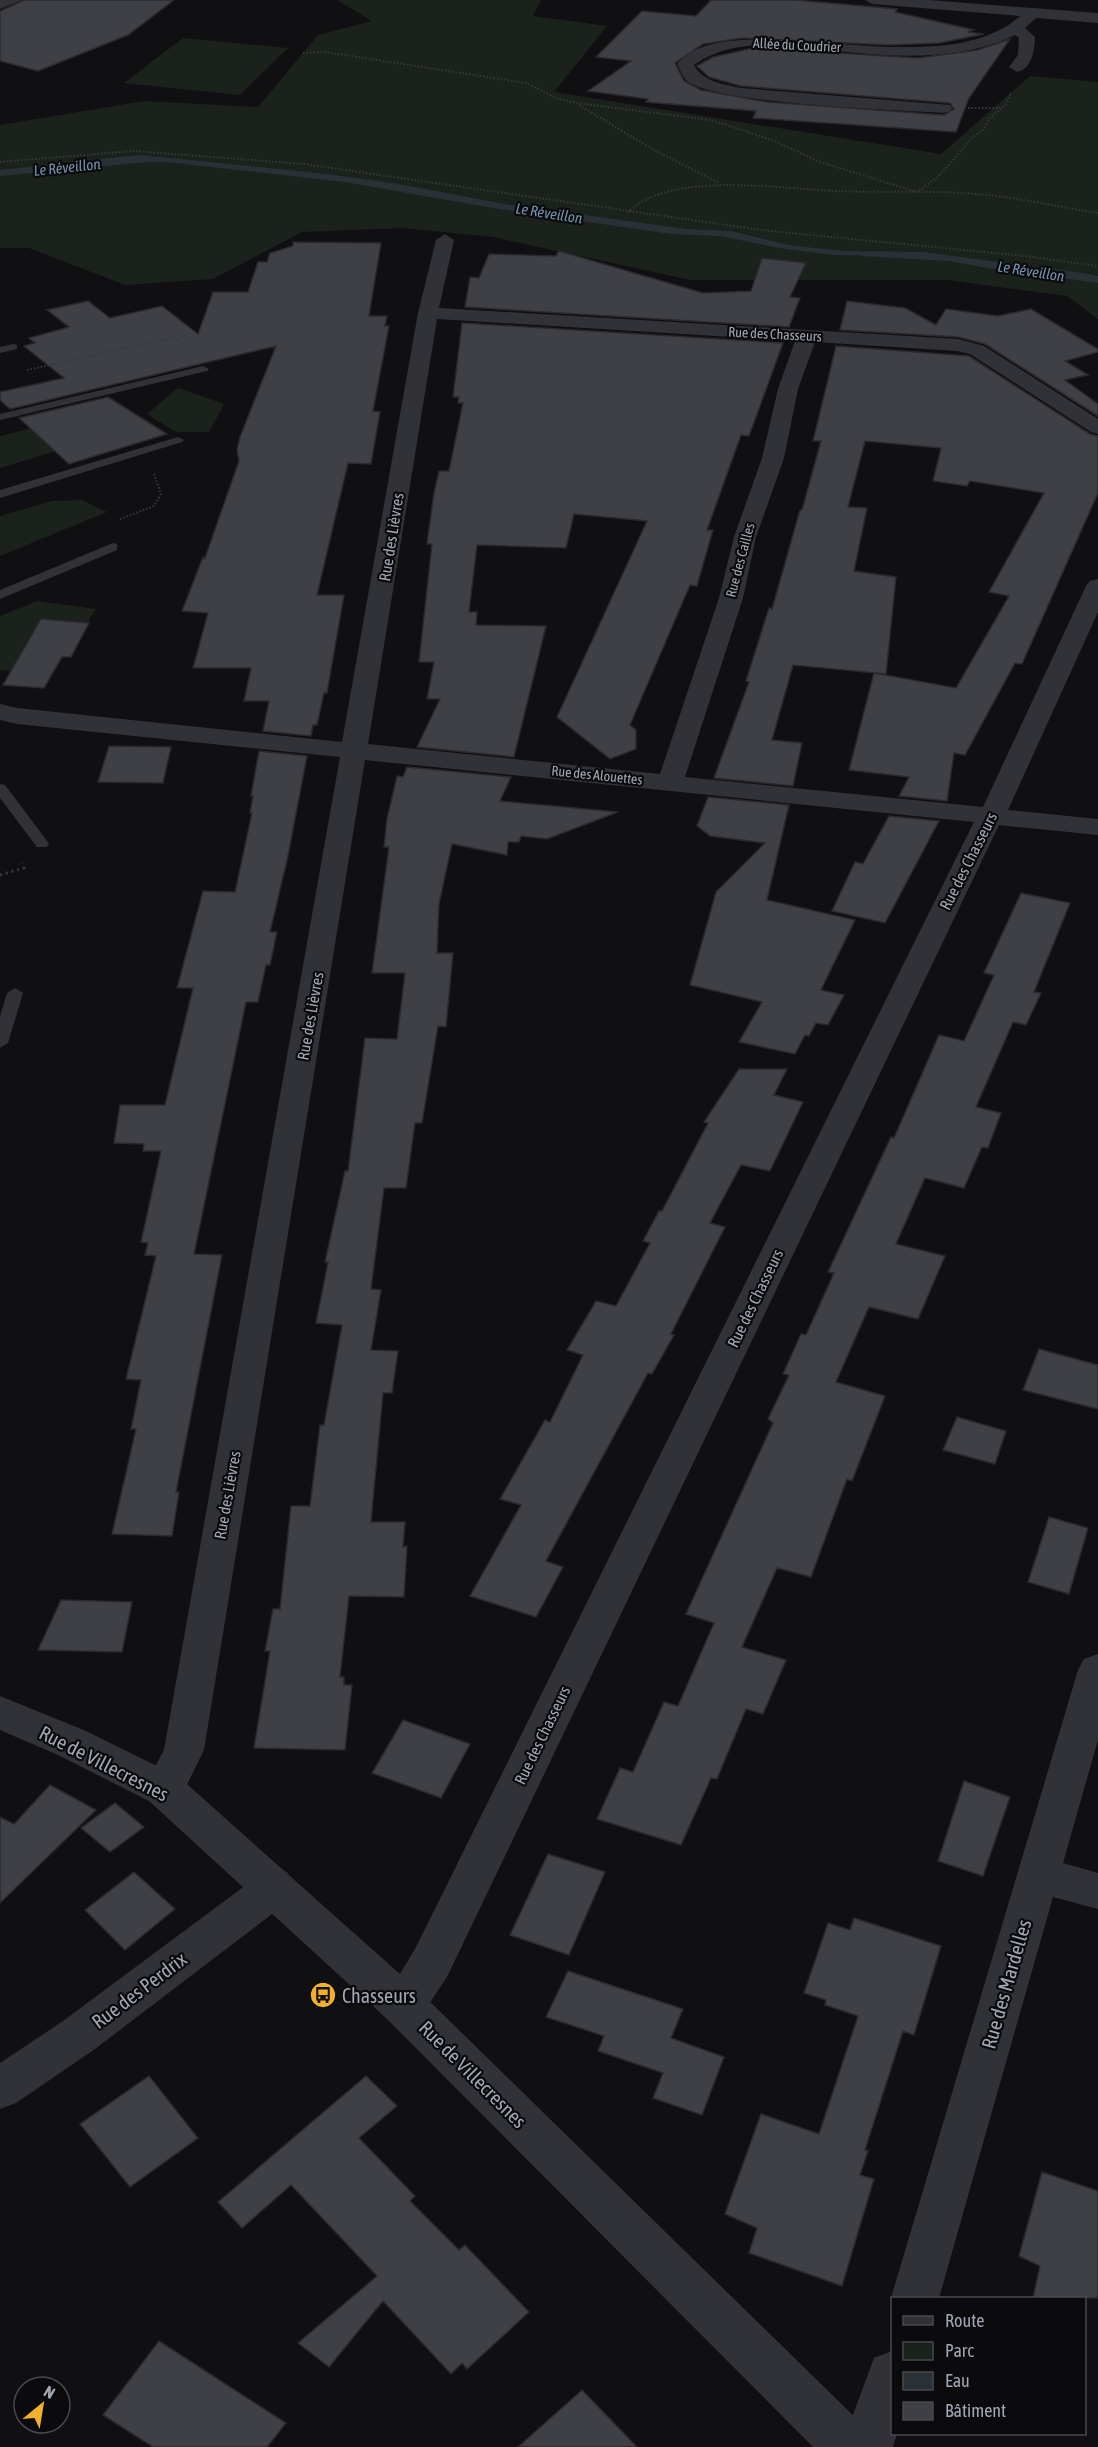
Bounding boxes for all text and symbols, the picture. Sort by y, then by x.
street label: Allée du Coudrier [753,35,842,55]
water label: Le Réveillon [33,155,101,179]
water label: Le Réveillon [514,199,584,227]
water label: Le Réveillon [996,257,1066,285]
street label: Rue des Chasseurs [728,324,822,344]
street label: Rue des Lièvres [375,491,407,582]
street label: Rue des Cailles [722,521,758,599]
street label: Rue des Alouettes [551,762,643,788]
street label: Rue des Chasseurs [936,809,1000,913]
street label: Rue des Lièvres [293,970,327,1061]
street label: Rue des Chasseurs [723,1246,787,1350]
street label: Rue des Lièvres [210,1449,244,1540]
street label: Rue des Chasseurs [510,1683,574,1787]
street label: Rue de Villecresnes [36,1721,172,1805]
street label: Rue des Mardelles [977,1917,1035,2051]
street label: Rue des Perdrix [87,1947,191,2033]
bus stop icon: Chasseurs [308,1980,338,2010]
place label: Chasseurs [342,1984,416,2007]
street label: Rue de Villecresnes [415,2016,531,2132]
legend [891,2297,1086,2435]
text: Route [945,2310,984,2331]
text: Parc [945,2340,974,2361]
text: Eau [945,2370,970,2391]
north arrow [12,2375,72,2435]
text: N [41,2382,58,2402]
text: Bâtiment [945,2400,1006,2421]

